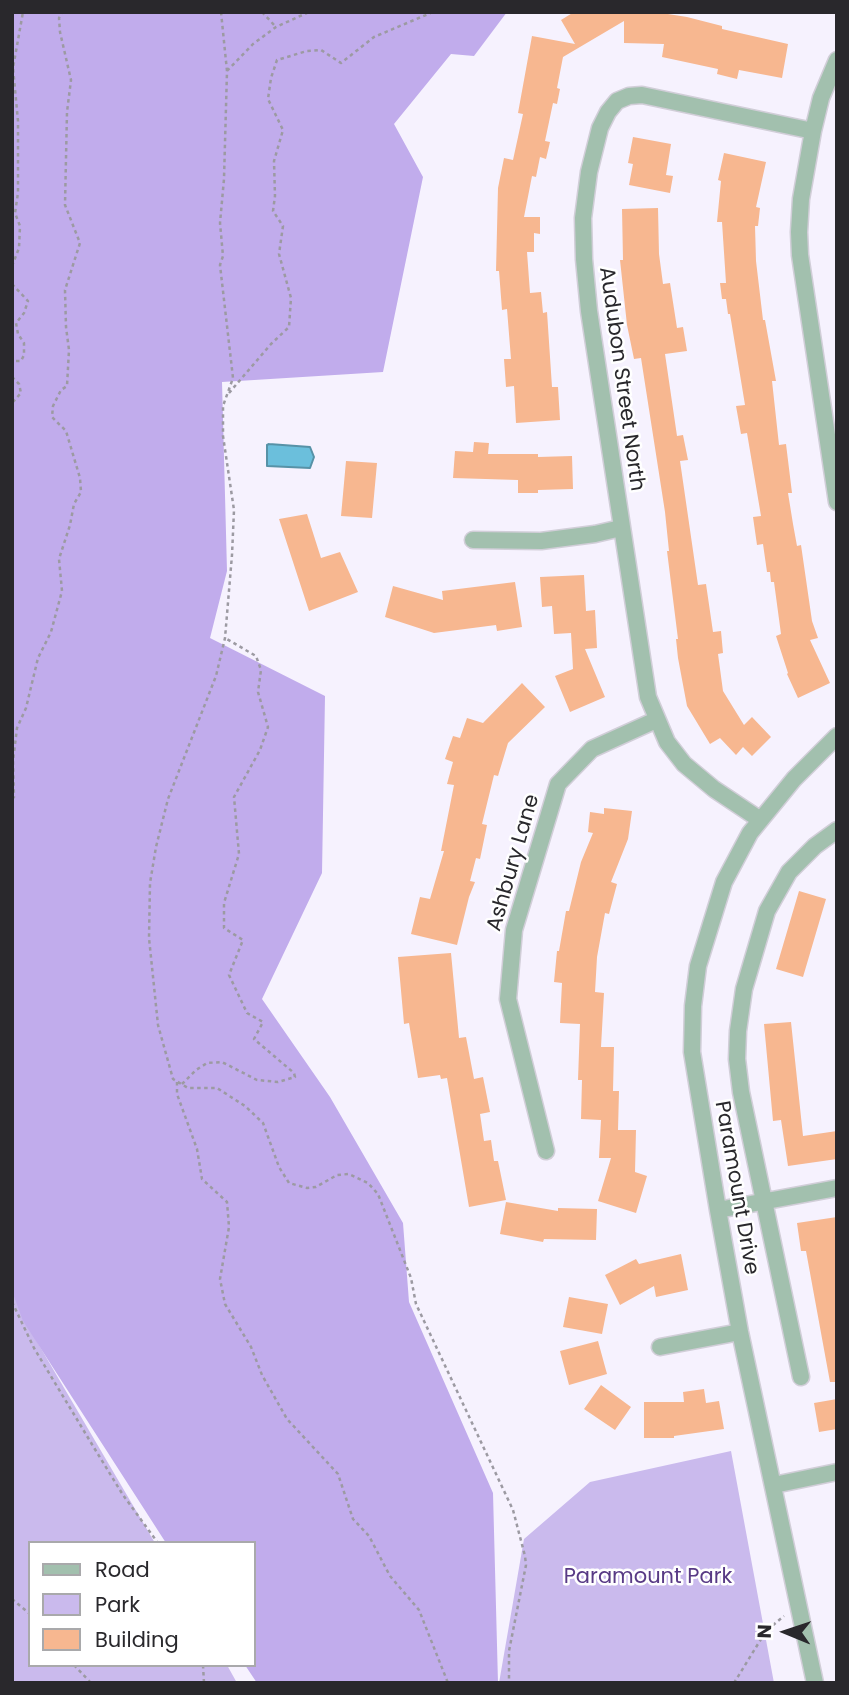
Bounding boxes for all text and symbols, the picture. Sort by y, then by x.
street label: Audubon Street North [593,265,649,493]
street label: Ashbury Lane [482,792,546,934]
street label: Paramount Drive [708,1099,764,1277]
legend [28,1541,256,1667]
text: Road [95,1555,150,1584]
park label: Paramount Park [564,1565,732,1591]
text: Park [95,1590,140,1619]
north arrow [751,1597,821,1667]
text: N [751,1624,778,1639]
text: Building [95,1625,179,1654]

